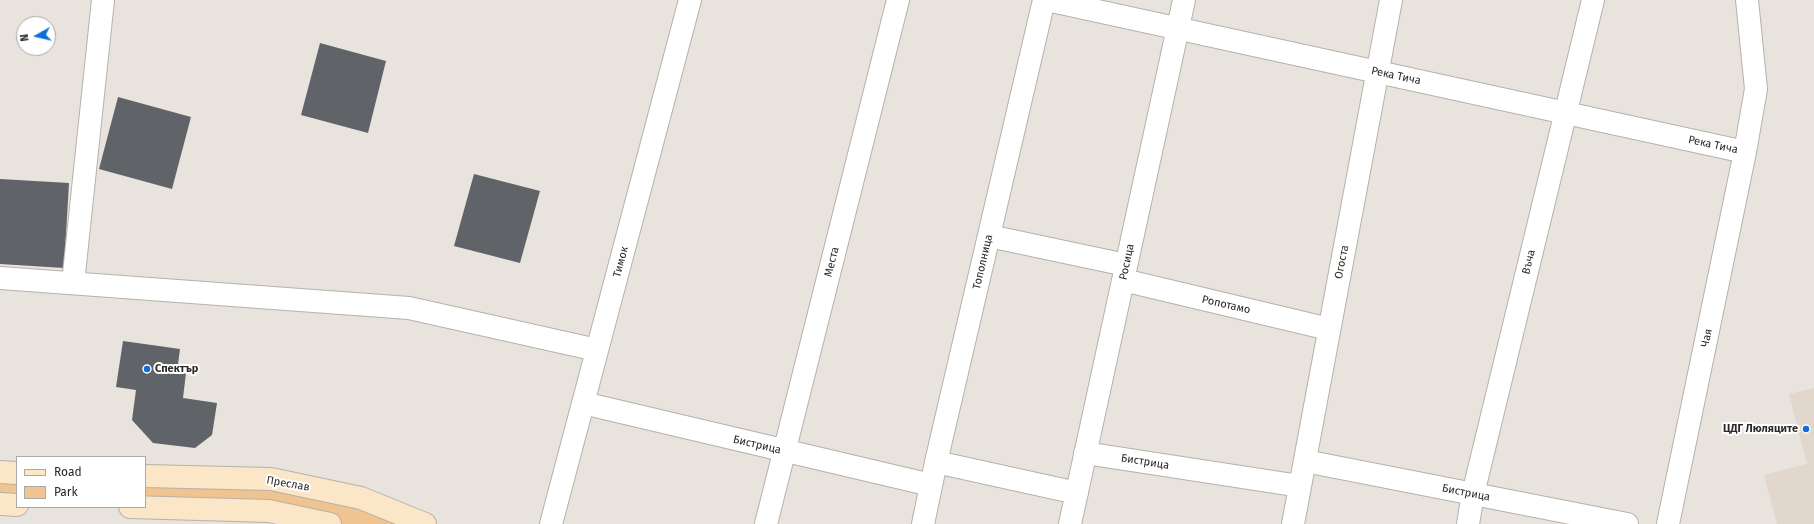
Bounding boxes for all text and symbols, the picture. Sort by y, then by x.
north arrow [16,16,56,56]
text: N [18,33,32,42]
street label: Река Тича [1370,64,1422,88]
street label: Река Тича [1687,133,1739,157]
street label: Тополница [970,233,996,291]
street label: Росица [1117,243,1137,281]
street label: Огоста [1332,244,1352,280]
street label: Тимок [611,245,631,279]
street label: Места [822,246,842,278]
street label: Въча [1520,248,1538,276]
street label: Ропотамо [1200,293,1252,317]
street label: Чая [1699,327,1715,349]
place label: Спектър [155,362,198,376]
marker: Спектър [142,364,152,374]
place label: ЦДГ Люляците [1723,422,1798,436]
marker: ЦДГ Люляците [1801,424,1811,434]
street label: Бистрица [732,433,782,457]
street label: Бистрица [1120,452,1170,472]
legend [16,456,146,508]
text: Road [54,465,82,479]
street label: Преслав [265,474,311,494]
street label: Бистрица [1441,482,1491,504]
text: Park [54,485,78,499]

